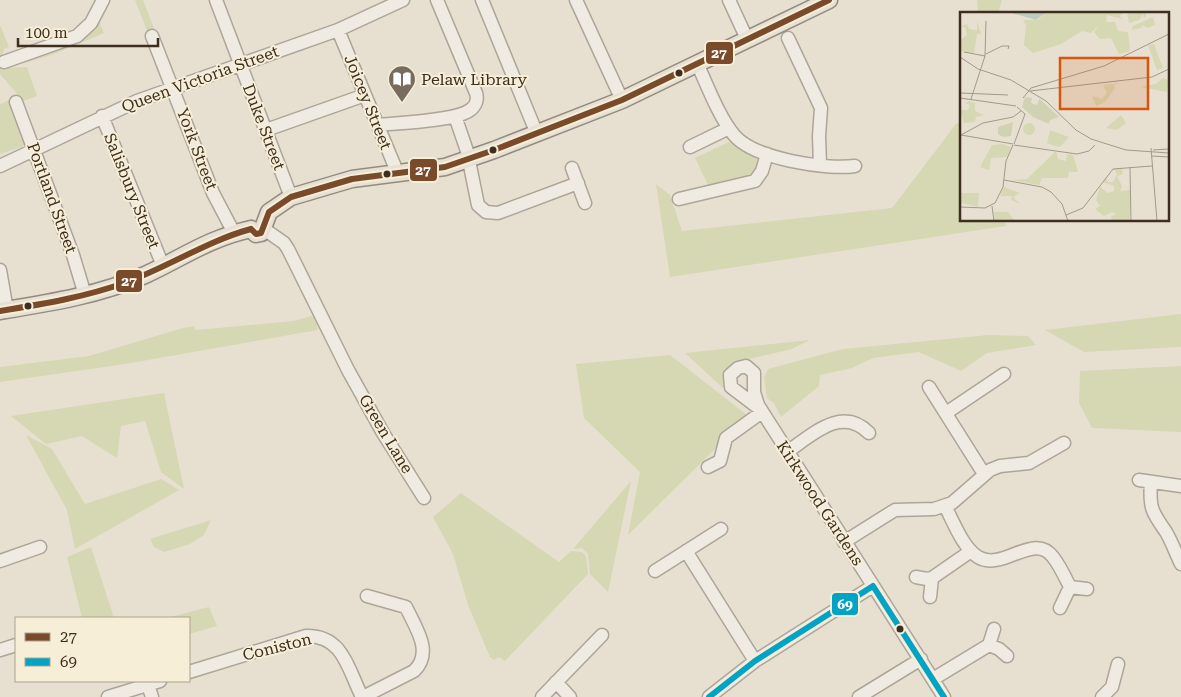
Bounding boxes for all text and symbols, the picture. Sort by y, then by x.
inset map [960,12,1168,221]
scale bar [18,15,158,47]
text: 100 m [25,24,68,42]
line badge: 27 [705,41,734,65]
street label: Queen Victoria Street [119,42,281,116]
text: 27 [711,45,727,61]
street label: Joicey Street [340,52,396,152]
library icon: Pelaw Library [387,64,417,103]
unlabelled marker [674,68,684,78]
place label: Pelaw Library [421,70,527,89]
street label: Duke Street [239,81,289,173]
street label: York Street [173,105,221,193]
street label: Salisbury Street [100,130,164,252]
street label: Portland Street [23,140,81,256]
unlabelled marker [488,145,498,155]
line badge: 27 [409,158,438,182]
text: 27 [415,162,431,178]
unlabelled marker [382,169,392,179]
line badge: 27 [115,269,143,293]
text: 27 [121,273,137,289]
unlabelled marker [23,301,33,311]
street label: Green Lane [355,391,417,477]
street label: Kirkwood Gardens [773,437,868,569]
line badge: 69 [831,592,859,616]
text: 69 [837,596,853,612]
legend [15,617,190,682]
unlabelled marker [895,624,905,634]
text: 27 [60,628,77,646]
street label: Coniston [241,629,313,665]
text: 69 [60,653,77,671]

